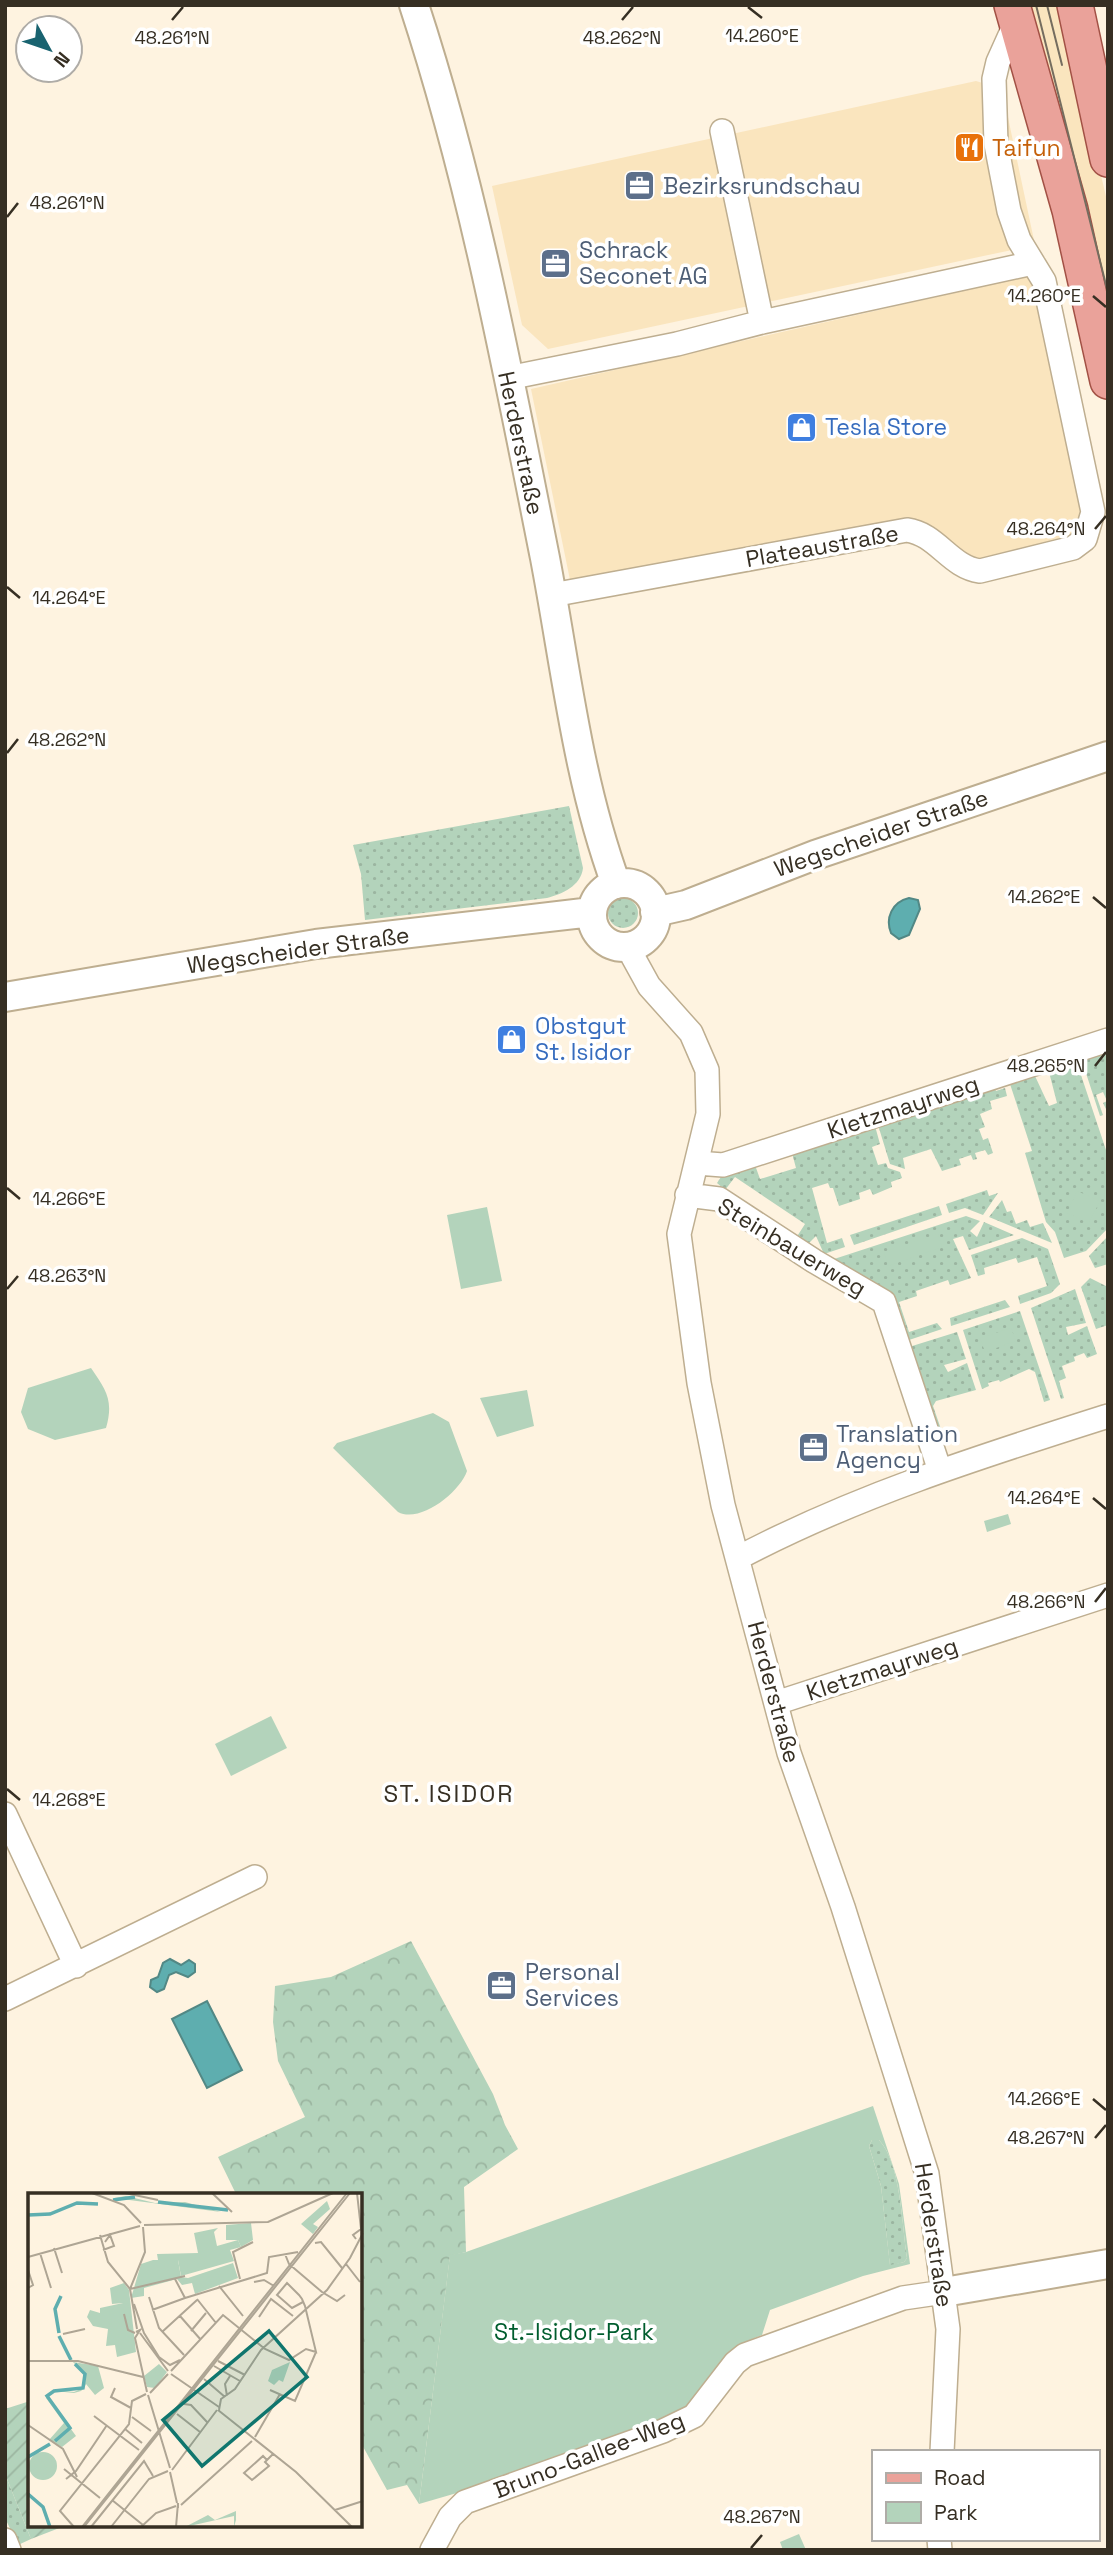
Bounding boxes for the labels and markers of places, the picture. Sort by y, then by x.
restaurant icon: Taifun [952,131,986,165]
place label: Taifun [992,133,1061,163]
office icon: Bezirksrundschau [623,169,657,203]
place label: Bezirksrundschau [663,171,861,201]
place label: Schrack Seconet AG [579,235,708,291]
office icon: Schrack Seconet AG [539,246,573,280]
shop icon: Tesla Store [785,410,819,444]
place label: Tesla Store [825,412,947,442]
place label: Obstgut St. Isidor [535,1011,632,1067]
shop icon: Obstgut St. Isidor [495,1022,529,1056]
place label: Translation Agency [836,1419,958,1475]
office icon: Translation Agency [796,1430,830,1464]
place label: Personal Services [525,1957,620,2013]
office icon: Personal Services [485,1968,519,2002]

